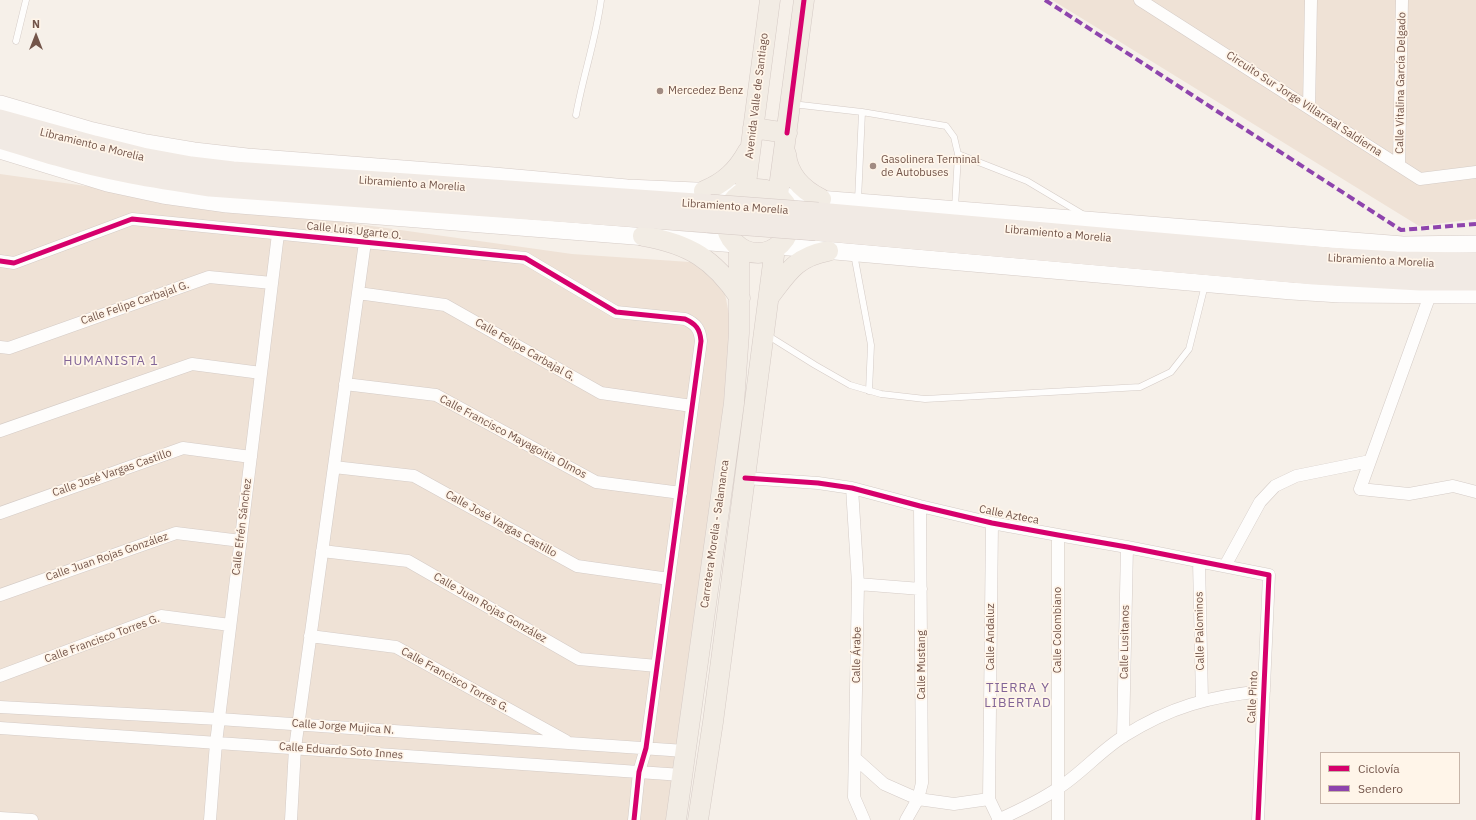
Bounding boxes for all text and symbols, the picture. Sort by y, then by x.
street label: Calle Vitalina García Delgado [1393,12,1409,154]
north arrow [16,16,56,56]
text: N [32,17,40,31]
street label: Avenida Valle de Santiago [743,32,771,160]
street label: Circuito Sur Jorge Villarreal Saldierna [1224,49,1384,159]
place label: Mercedez Benz [668,84,743,98]
marker: Mercedez Benz [655,86,665,96]
street label: Libramiento a Morelia [39,126,145,164]
place label: Gasolinera Terminal de Autobuses [881,153,980,179]
marker: Gasolinera Terminal de Autobuses [868,161,878,171]
street label: Libramiento a Morelia [358,174,466,194]
street label: Libramiento a Morelia [681,197,789,217]
street label: Calle Luis Ugarte O. [306,219,402,243]
street label: Libramiento a Morelia [1004,223,1112,245]
street label: Libramiento a Morelia [1327,252,1435,270]
street label: Calle Felipe Carbajal G. [79,278,191,328]
street label: Calle Felipe Carbajal G. [472,316,578,384]
district label: HUMANISTA 1 [63,353,159,369]
street label: Calle Francisco Mayagoitia Olmos [437,392,589,482]
street label: Calle José Vargas Castillo [51,446,173,500]
street label: Carretera Morelia - Salamanca [698,459,732,609]
street label: Calle Efrén Sánchez [230,478,254,576]
street label: Calle José Vargas Castillo [443,488,559,560]
street label: Calle Azteca [978,503,1040,527]
street label: Calle Juan Rojas González [44,530,170,584]
street label: Calle Juan Rojas González [431,570,549,646]
street label: Calle Colombiano [1051,587,1065,673]
street label: Calle Palominos [1193,591,1207,671]
street label: Calle Andaluz [984,603,998,671]
street label: Calle Lusitanos [1118,605,1132,679]
street label: Calle Francisco Torres G. [43,612,161,666]
street label: Calle Árabe [850,627,864,683]
street label: Calle Mustang [915,630,929,700]
street label: Calle Francisco Torres G. [399,645,511,715]
street label: Calle Pinto [1245,670,1261,724]
district label: TIERRA Y LIBERTAD [984,680,1052,711]
street label: Calle Jorge Mujica N. [291,717,395,737]
street label: Calle Eduardo Soto Innes [278,740,404,762]
legend [1320,752,1460,804]
text: Ciclovía [1358,761,1400,776]
text: Sendero [1358,781,1403,796]

